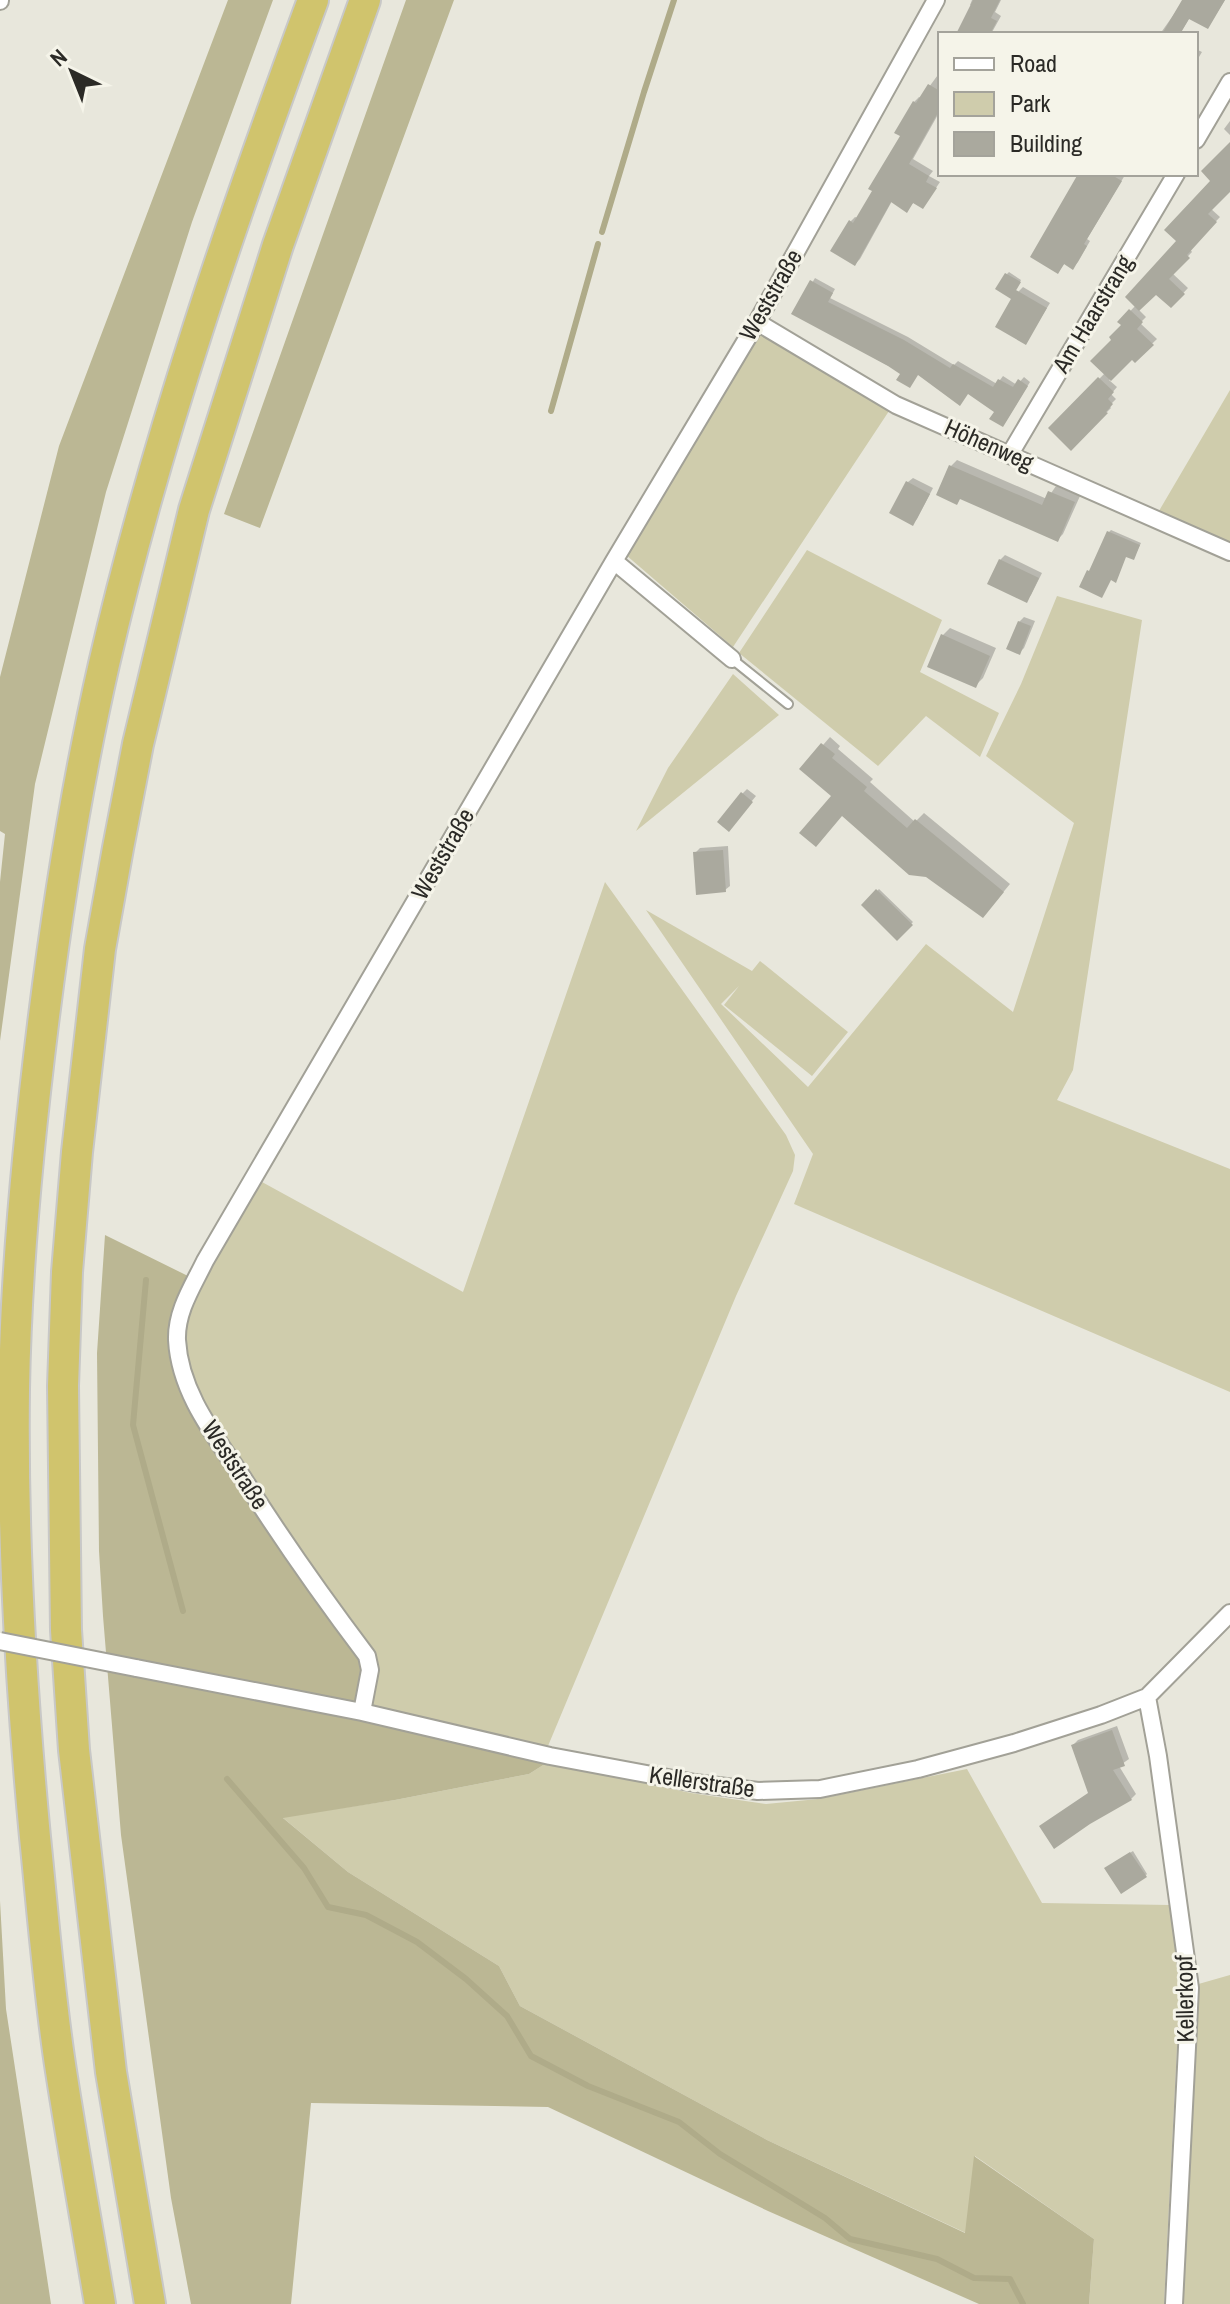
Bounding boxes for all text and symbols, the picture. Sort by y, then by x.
north arrow [32,32,112,112]
legend [938,32,1198,176]
text: N [43,42,73,73]
text: Road [1010,47,1057,79]
text: Park [1010,87,1051,119]
text: Building [1010,127,1082,159]
street label: Weststraße [731,243,809,346]
street label: Am Haarstrang [1044,248,1140,379]
street label: Höhenweg [940,410,1039,478]
street label: Weststraße [403,802,481,905]
street label: Weststraße [195,1414,277,1515]
street label: Kellerstraße [647,1758,757,1804]
street label: Kellerkopf [1167,1954,1201,2043]

